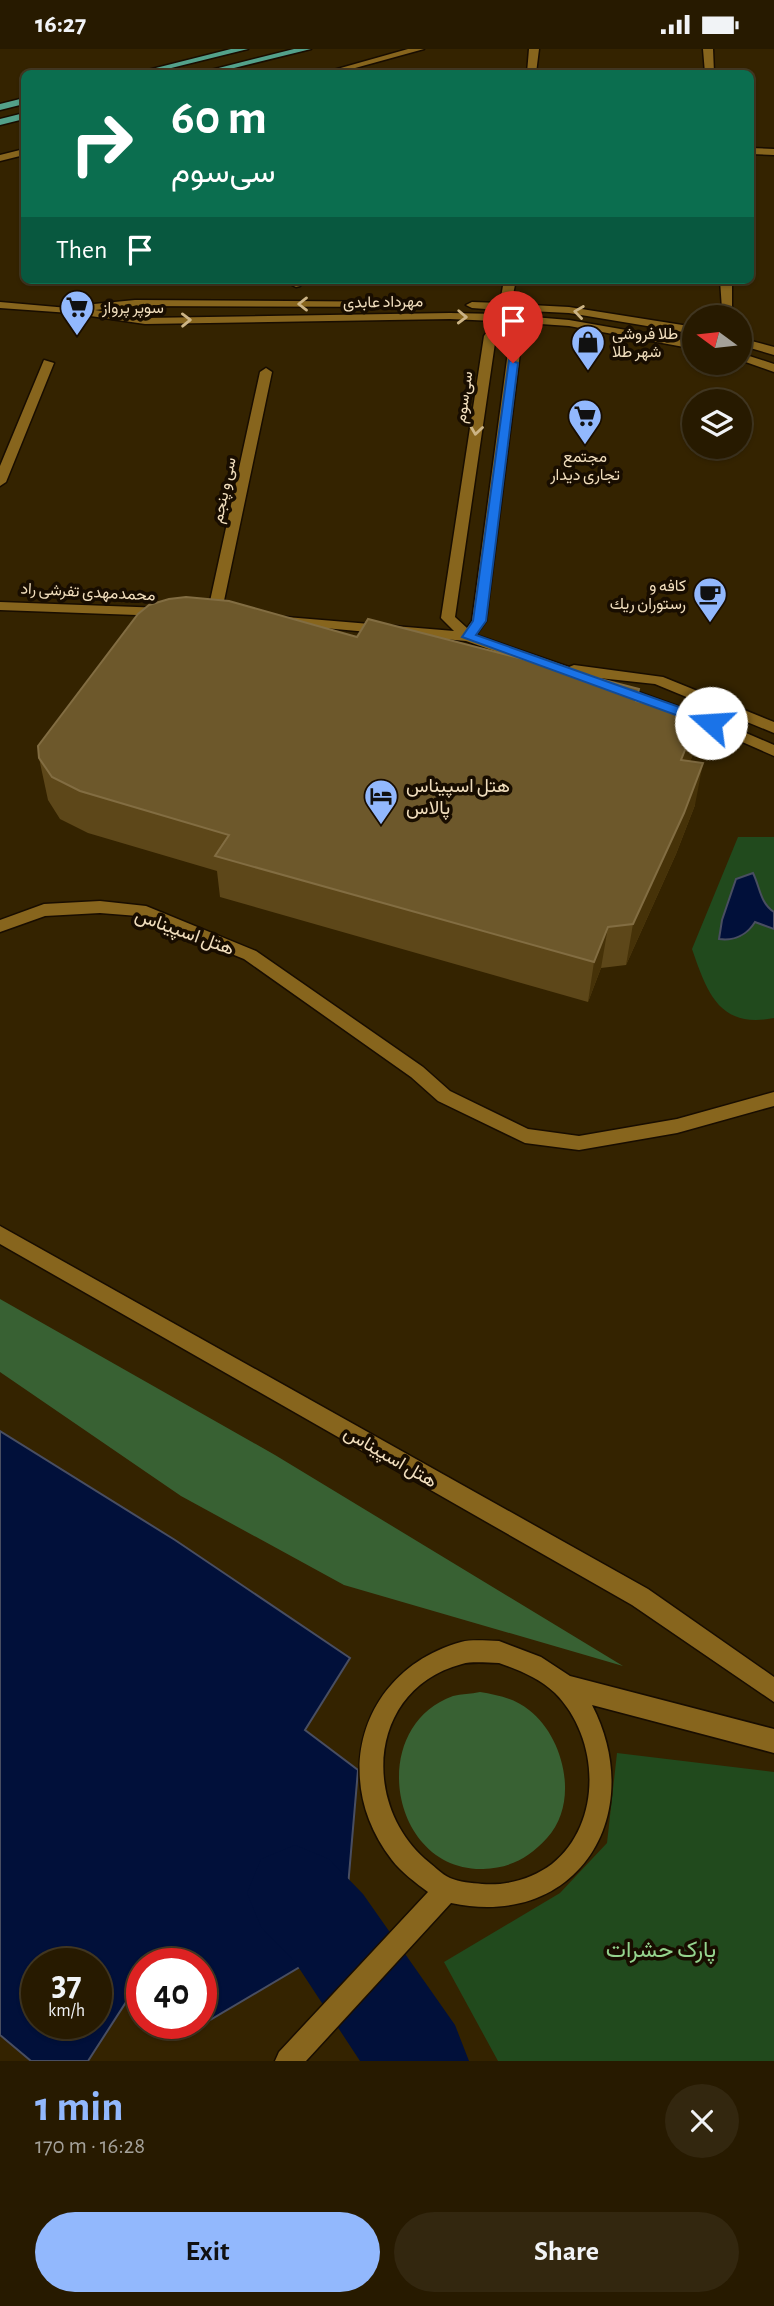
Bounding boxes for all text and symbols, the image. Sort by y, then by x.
text: 16:27 [35,11,86,37]
text: 60 m [171,94,267,143]
icon: right [56,98,147,189]
text: سی‌سوم [171,156,276,188]
icon: arrive [121,231,159,269]
text: Then [56,237,107,263]
supermarket icon: سوپر پرواز [58,288,96,337]
pin [483,291,543,363]
street label: مهرداد عابدی [343,293,423,313]
one-way arrow [297,296,308,312]
place label: سوپر پرواز [101,300,164,319]
icon: arrive [494,302,532,340]
one-way arrow [573,305,585,320]
north arrow [682,305,752,375]
map controls [682,305,752,459]
one-way arrow [457,309,468,324]
one-way arrow [181,313,192,328]
shop icon: طلا فروشی شهر طلا [569,323,607,372]
place label: طلا فروشی شهر طلا [612,326,678,362]
street label: سی‌سوم [452,370,478,424]
button: layers [682,389,752,459]
supermarket icon: مجتمع تجاری دیدار [566,397,604,446]
one-way arrow [469,424,484,436]
place label: مجتمع تجاری دیدار [549,449,620,485]
street label: سی و پنجم [209,456,242,525]
cafe icon: كافه و رستوران ريك [691,575,729,624]
place label: كافه و رستوران ريك [610,578,686,614]
street label: محمدمهدی تفرشی راد [20,580,156,606]
position arrow [674,686,748,760]
hotel icon: هتل اسپیناس پالاس [362,777,400,826]
place label: هتل اسپیناس پالاس [406,777,510,821]
street label: هتل اسپیناس [131,906,237,962]
street label: هتل اسپیناس [339,1423,440,1494]
park label: پارک حشرات [606,1939,716,1965]
speed limit sign: 40 [126,1948,217,2039]
text: 37 [51,1967,82,2002]
text: km/h [48,2002,85,2020]
button: close [665,2084,739,2158]
text: 1 min [35,2086,124,2128]
text: 170 m · 16:28 [35,2135,145,2158]
button: Exit [35,2212,380,2292]
button: Share [394,2212,739,2292]

